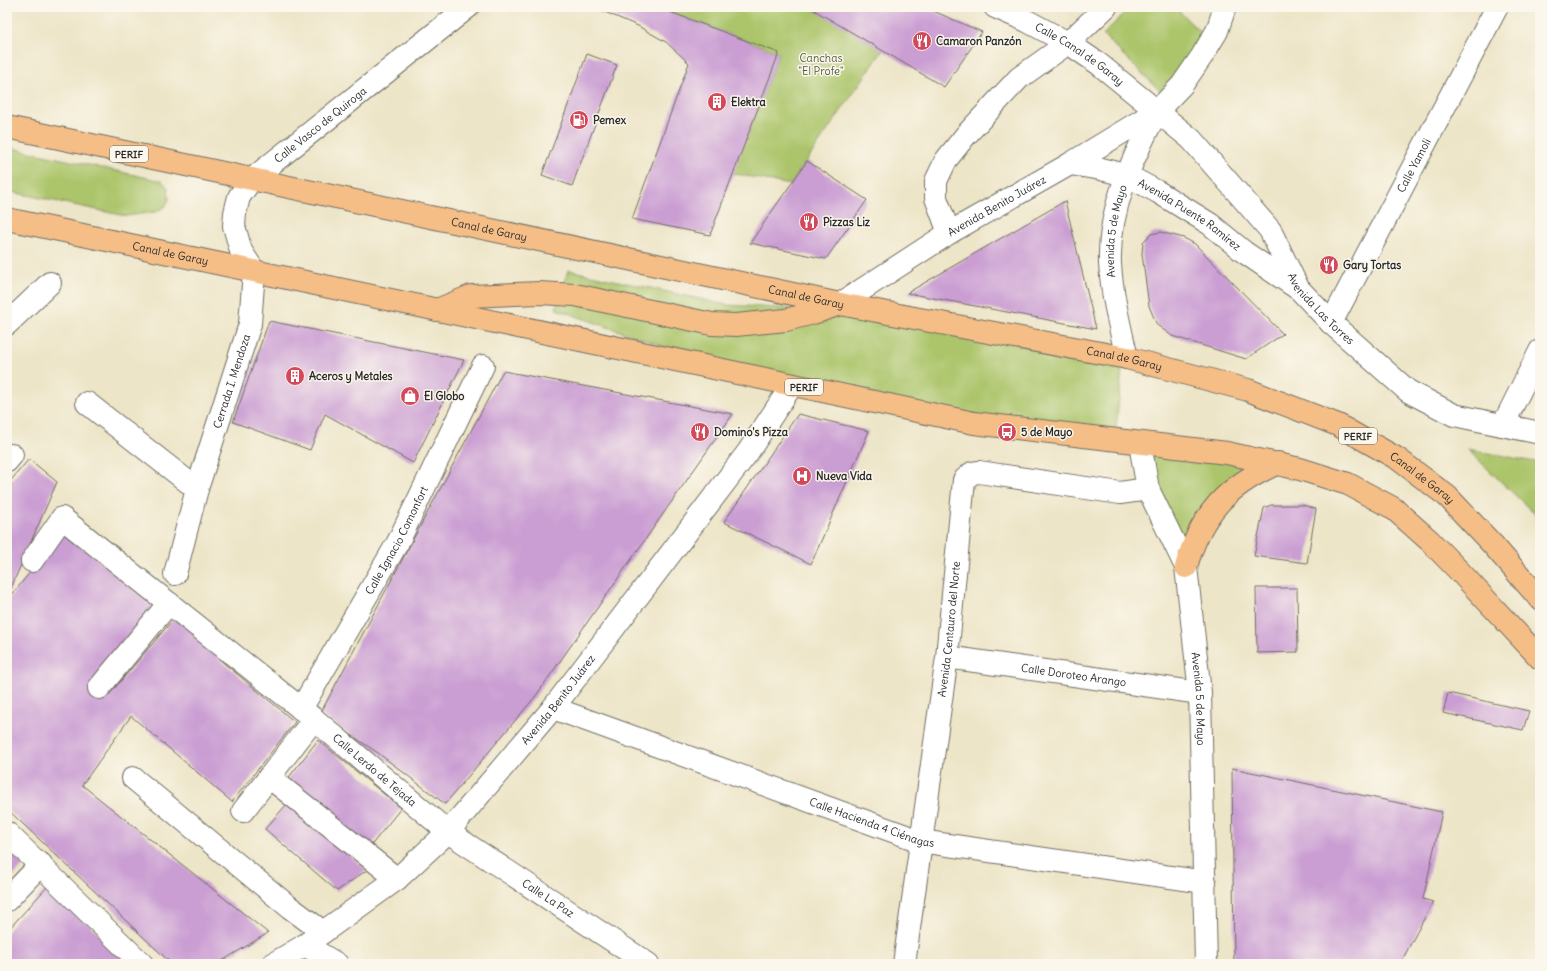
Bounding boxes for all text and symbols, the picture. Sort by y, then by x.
street label: Calle Canal de Garay [1032,20,1127,89]
restaurant icon: Camaron Panzón [911,30,933,52]
place label: Camaron Panzón [936,34,1022,48]
park label: Canchas "El Profe" [798,51,844,78]
street label: Calle Vasco de Quiroga [271,84,369,166]
building icon: Elektra [706,91,728,113]
place label: Elektra [731,95,767,109]
fuel station icon: Pemex [568,109,590,131]
place label: Pemex [593,113,627,127]
street label: Calle Yamoli [1394,136,1434,195]
road number: PERIF [110,146,148,162]
street label: Avenida Benito Juárez [945,172,1048,239]
street label: Avenida Puente Ramírez [1136,176,1244,253]
street label: Avenida 5 de Mayo [1103,183,1130,278]
restaurant icon: Pizzas Liz [798,211,820,233]
street label: Canal de Garay [450,215,528,244]
place label: Pizzas Liz [823,215,871,229]
street label: Canal de Garay [131,239,210,268]
restaurant icon: Gary Tortas [1318,254,1340,276]
place label: Gary Tortas [1343,258,1401,273]
street label: Avenida Las Torres [1285,270,1357,347]
street label: Canal de Garay [767,282,845,312]
street label: Cerrada I. Mendoza [210,332,253,430]
street label: Canal de Garay [1085,343,1164,374]
building icon: Aceros y Metales [284,365,306,387]
place label: Aceros y Metales [309,369,393,384]
road number: PERIF [785,379,823,395]
shop icon: El Globo [399,385,421,407]
place label: El Globo [424,389,464,403]
restaurant icon: Domino's Pizza [689,421,711,443]
bus stop icon: 5 de Mayo [996,421,1018,443]
place label: Domino's Pizza [714,425,789,439]
place label: 5 de Mayo [1021,425,1072,440]
road number: PERIF [1339,428,1377,444]
street label: Canal de Garay [1388,449,1458,507]
hospital icon: Nueva Vida [791,465,813,487]
place label: Nueva Vida [816,469,873,483]
street label: Calle Ignacio Comonfort [362,484,431,597]
street label: Avenida Centauro del Norte [934,560,963,698]
street label: Avenida 5 de Mayo [1188,651,1208,746]
street label: Avenida Benito Juárez [518,652,598,747]
street label: Calle Doroteo Arango [1020,661,1127,689]
street label: Calle Lerdo de Tejada [330,731,419,809]
street label: Calle Hacienda 4 Ciénagas [807,795,935,850]
street label: Calle La Paz [519,876,577,920]

